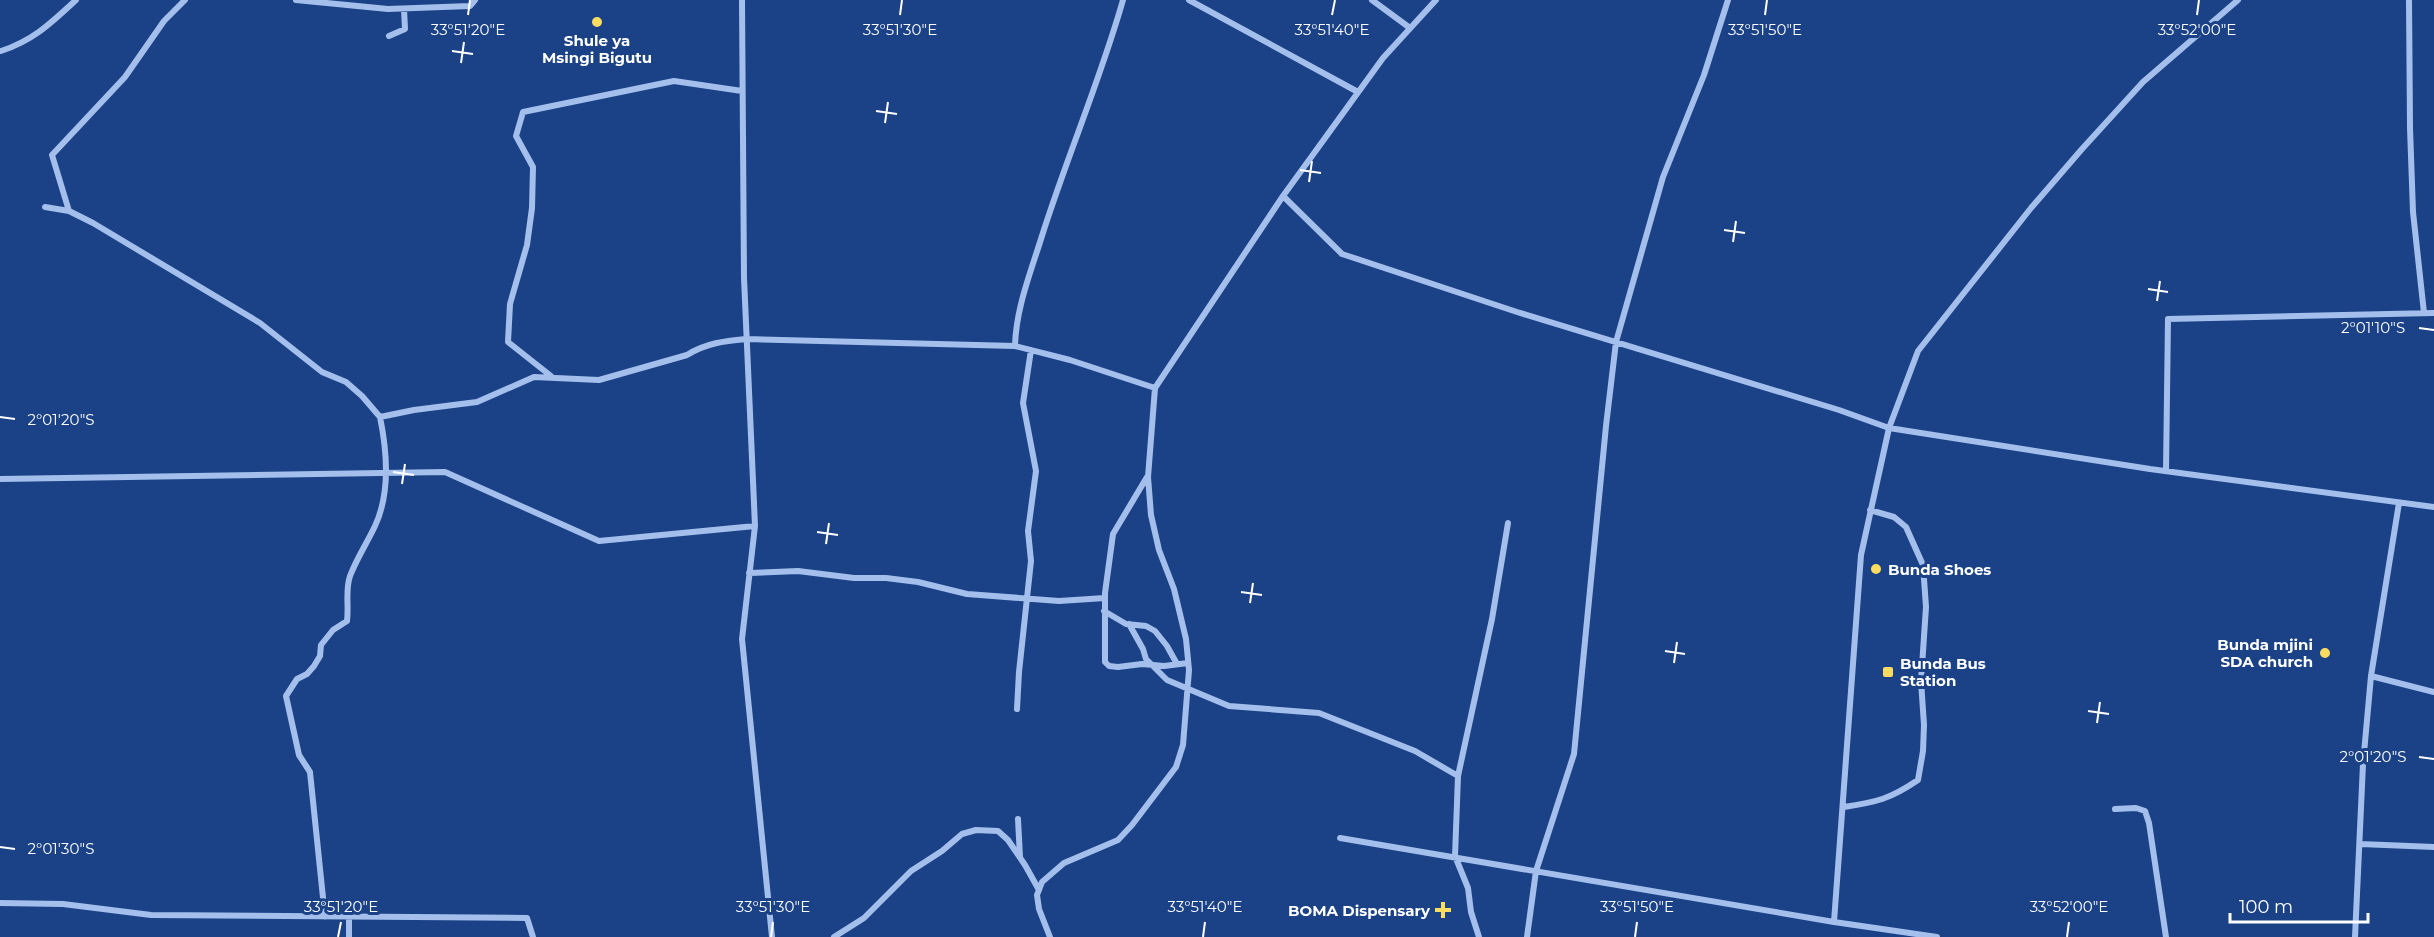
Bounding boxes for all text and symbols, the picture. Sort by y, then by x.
marker: Shule ya Msingi Bigutu [590,15,604,29]
text: 33°51'20"E [431,20,505,39]
text: 33°51'30"E [863,20,937,39]
text: 33°51'40"E [1295,20,1369,39]
text: 33°51'50"E [1728,20,1802,39]
text: 33°52'00"E [2158,20,2236,39]
place label: Shule ya Msingi Bigutu [542,31,652,67]
text: 2°01'10"S [2341,318,2405,337]
text: 2°01'20"S [28,410,94,429]
place label: Bunda Shoes [1888,560,1991,579]
marker: Bunda Shoes [1869,562,1883,576]
place label: Bunda mjini SDA church [2217,635,2313,671]
marker: Bunda mjini SDA church [2318,646,2332,660]
place label: Bunda Bus Station [1900,654,1986,690]
marker: Bunda Bus Station [1881,665,1895,679]
text: 2°01'20"S [2340,747,2406,766]
text: 2°01'30"S [28,839,94,858]
scale bar [2230,886,2368,924]
text: 100 m [2239,896,2293,918]
text: 33°51'20"E [304,897,378,916]
text: 33°51'30"E [736,897,810,916]
text: 33°51'40"E [1168,897,1242,916]
text: 33°51'50"E [1600,897,1674,916]
text: 33°52'00"E [2030,897,2108,916]
place label: BOMA Dispensary [1288,901,1431,920]
marker: BOMA Dispensary [1434,901,1452,919]

